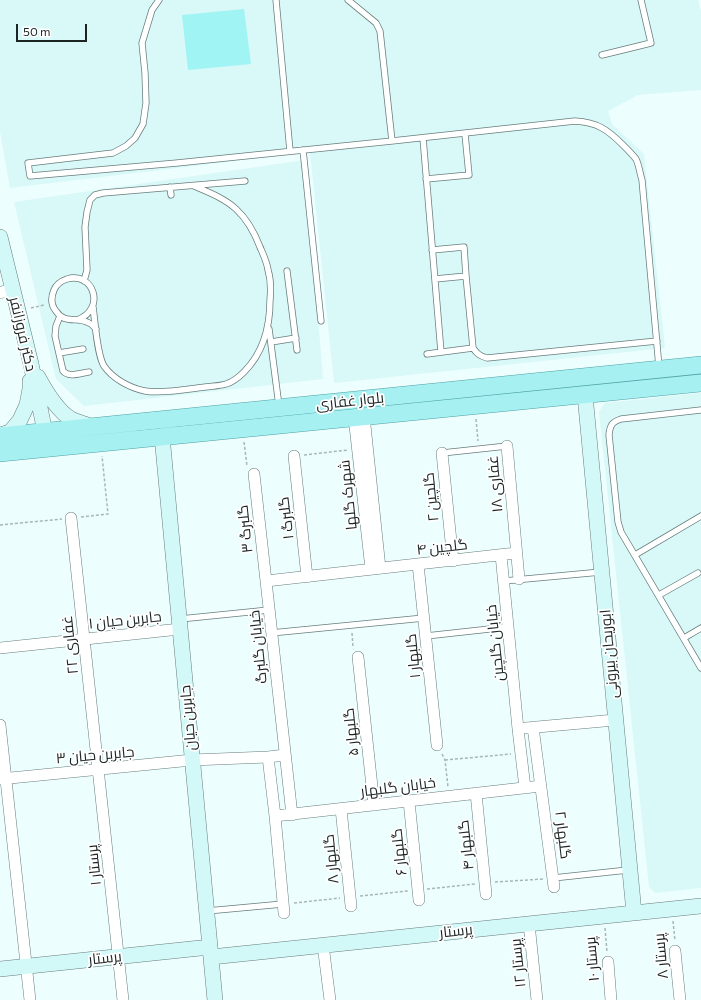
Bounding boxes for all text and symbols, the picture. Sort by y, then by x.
scale bar [18,16,89,42]
text: 50 m [23,24,51,38]
street label: دکتر فروزانفر [6,295,40,373]
street label: بلوار غفاری [315,388,385,414]
street label: غفاری ۱۸ [484,455,506,513]
street label: شهرک گلها [335,459,361,531]
street label: گلچین ۲ [419,471,443,523]
street label: گلبرگ ۱ [274,496,298,540]
street label: گلبرگ ۳ [234,504,256,554]
street label: گلچین ۴ [415,535,469,559]
street label: خیابان گلچین [482,604,508,682]
street label: جابربن حیان ۱ [88,607,162,633]
street label: خیابان گلبرگ [245,609,271,685]
street label: ابوریحان بیرونی [596,609,622,699]
street label: غفاری ۲۲ [58,615,82,675]
street label: گلبهار ۱ [402,633,424,679]
street label: جابربن حیان [176,684,200,752]
street label: گلبهار ۵ [340,707,362,757]
street label: جابربن حیان ۳ [55,743,135,767]
street label: خیابان گلبهار [359,773,437,801]
street label: گلبهار ۲ [551,810,575,860]
street label: گلبهار ۴ [454,819,478,871]
street label: گلبهار ۶ [388,827,410,877]
street label: گلبهار ۸ [319,833,343,885]
street label: پرستار ۱ [83,844,105,886]
street label: پرستار [438,920,474,942]
street label: پرستار ۸ [650,932,672,980]
street label: پرستار ۱۰ [581,936,603,982]
street label: پرستار ۱۲ [506,938,530,988]
street label: پرستار [87,947,123,969]

